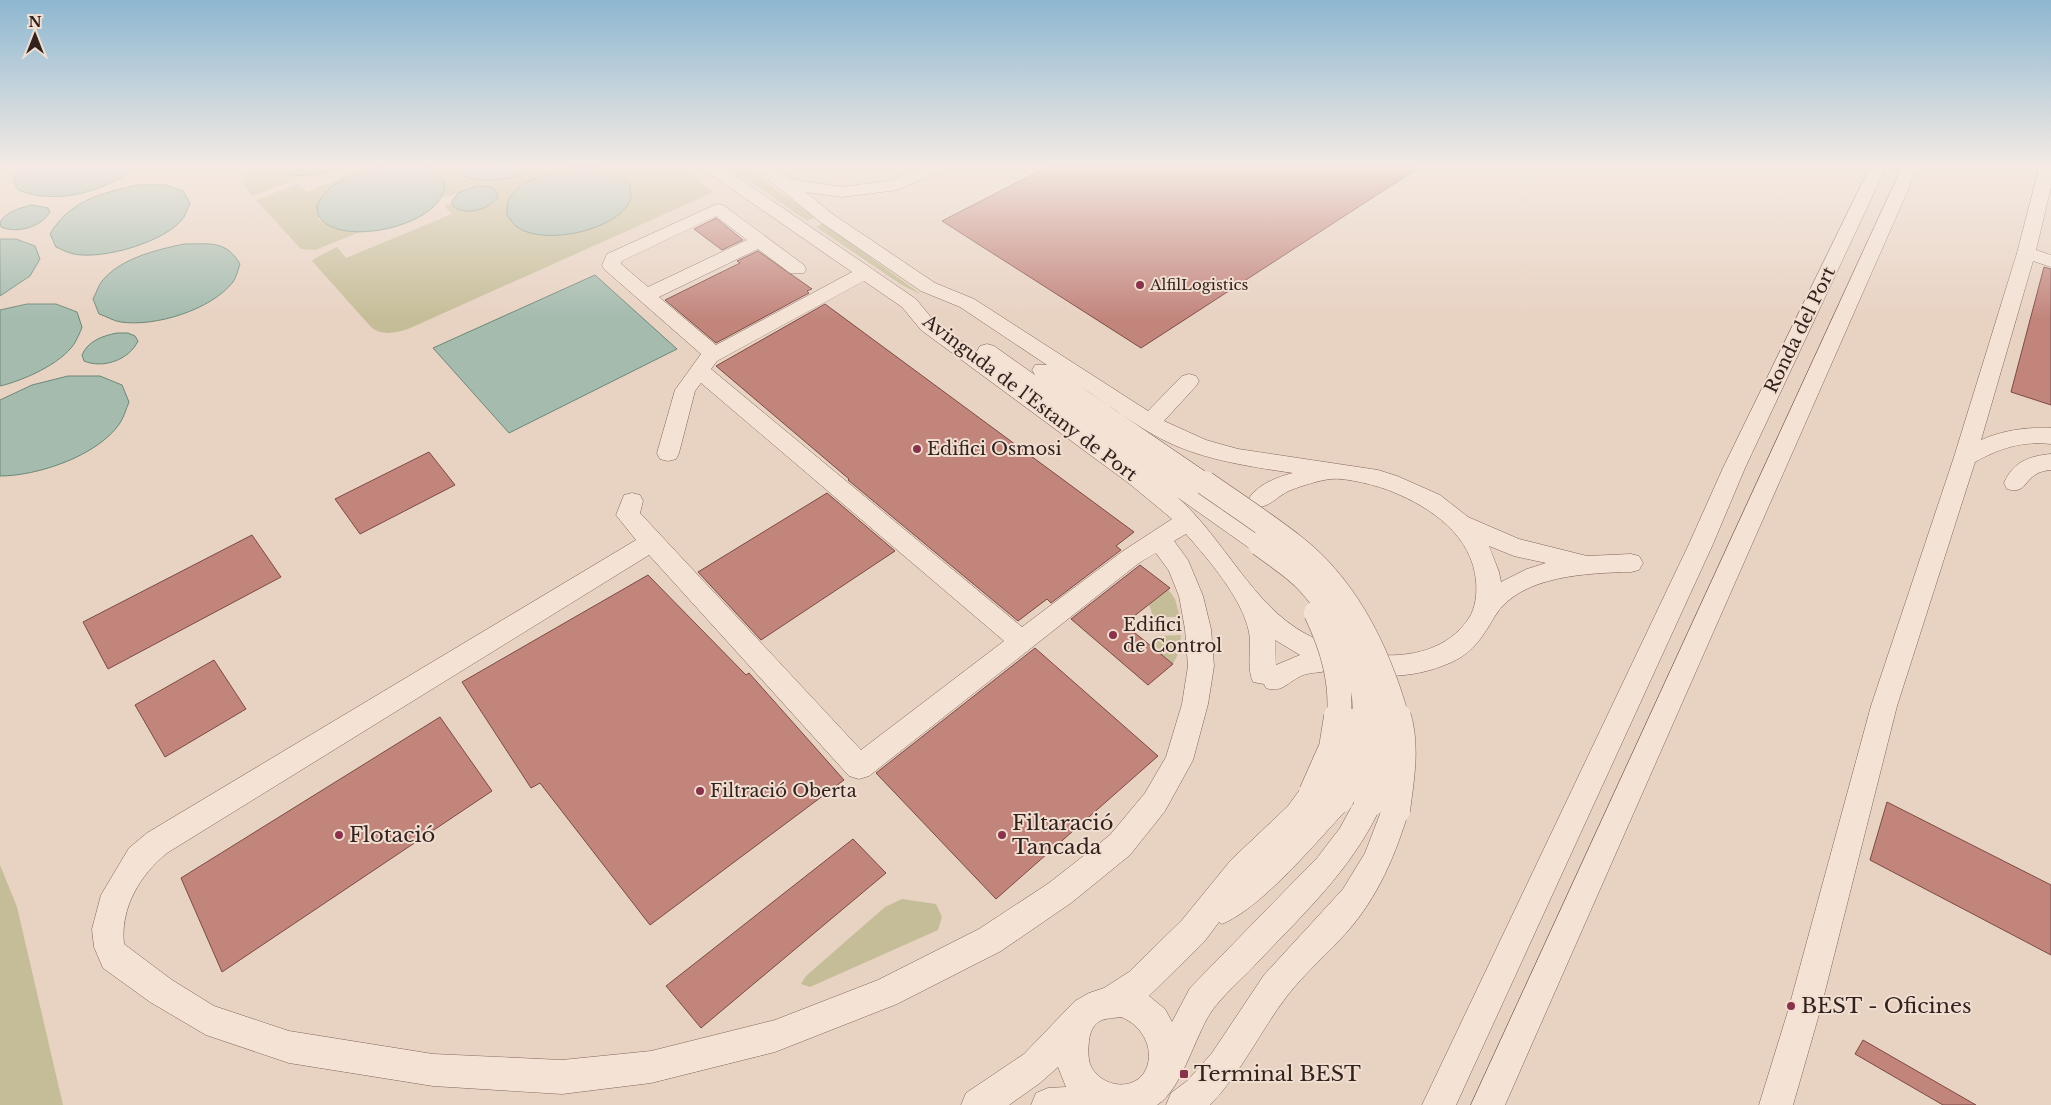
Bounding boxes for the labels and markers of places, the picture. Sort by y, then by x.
place label: AlfilLogistics [1149,275,1249,294]
marker: AlfilLogistics [1134,279,1146,291]
place label: Edifici Osmosi [927,438,1062,460]
marker: Edifici Osmosi [911,443,923,455]
place label: Edifici de Control [1123,614,1222,657]
marker: Edifici de Control [1107,629,1119,641]
place label: Filtració Oberta [710,780,857,802]
marker: Filtració Oberta [694,785,706,797]
place label: Filtaració Tancada [1012,810,1113,860]
place label: Flotació [349,822,435,848]
marker: Flotació [333,829,345,841]
marker: Filtaració Tancada [996,829,1008,841]
place label: BEST - Oficines [1801,993,1972,1019]
marker: BEST - Oficines [1785,1000,1797,1012]
place label: Terminal BEST [1194,1061,1361,1087]
marker: Terminal BEST [1178,1068,1190,1080]

